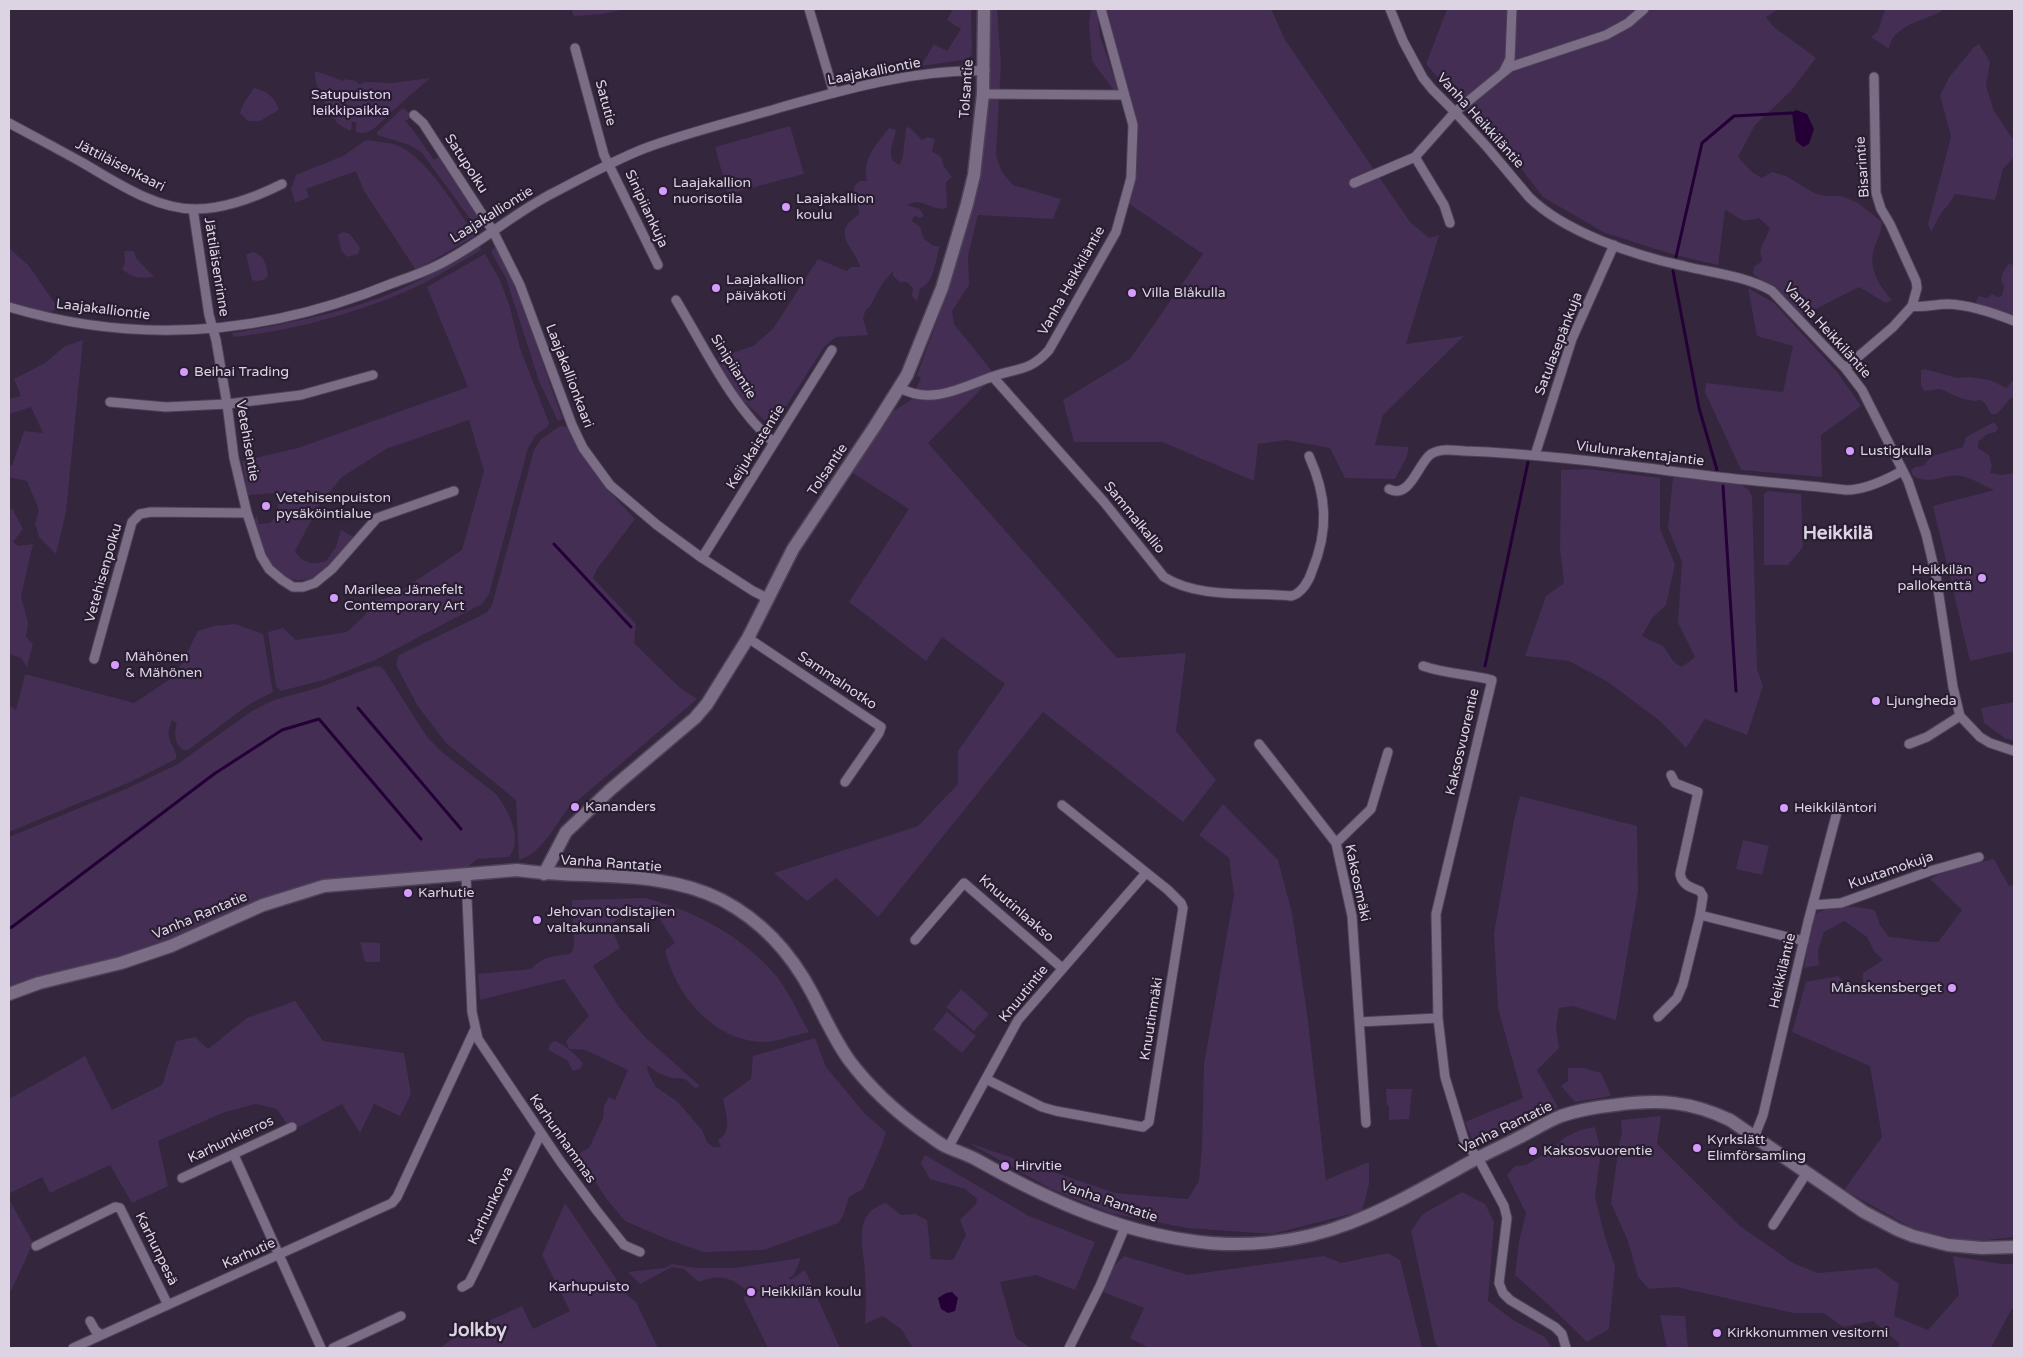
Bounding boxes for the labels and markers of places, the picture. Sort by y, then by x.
place label: Laajakallion nuorisotila [673,175,751,208]
marker: Laajakallion nuorisotila [657,185,669,197]
place label: Laajakallion koulu [796,191,874,223]
marker: Laajakallion koulu [780,201,792,213]
place label: Laajakallion päiväkoti [726,272,804,304]
marker: Laajakallion päiväkoti [710,282,722,294]
place label: Villa Blåkulla [1142,285,1225,301]
marker: Villa Blåkulla [1126,287,1138,299]
place label: Beihai Trading [194,364,289,380]
marker: Beihai Trading [178,366,190,378]
place label: Lustigkulla [1860,443,1932,459]
marker: Lustigkulla [1844,445,1856,457]
place label: Vetehisenpuiston pysäköintialue [276,490,391,522]
marker: Vetehisenpuiston pysäköintialue [260,500,272,512]
place label: Heikkilän pallokenttä [1897,562,1972,594]
marker: Heikkilän pallokenttä [1976,572,1988,584]
place label: Marileea Järnefelt Contemporary Art [344,582,465,614]
marker: Marileea Järnefelt Contemporary Art [328,592,340,604]
place label: Mähönen & Mähönen [125,649,202,682]
marker: Mähönen & Mähönen [109,659,121,671]
place label: Ljungheda [1886,693,1957,709]
marker: Ljungheda [1870,695,1882,707]
place label: Kananders [585,799,656,815]
place label: Heikkiläntori [1794,800,1877,816]
marker: Kananders [569,801,581,813]
marker: Heikkiläntori [1778,802,1790,814]
place label: Karhutie [418,885,474,901]
marker: Karhutie [402,887,414,899]
place label: Jehovan todistajien valtakunnansali [547,904,675,936]
marker: Jehovan todistajien valtakunnansali [531,914,543,926]
place label: Månskensberget [1831,980,1942,996]
marker: Månskensberget [1946,982,1958,994]
place label: Kyrkslätt Elimförsamling [1707,1132,1806,1164]
marker: Kyrkslätt Elimförsamling [1691,1142,1703,1154]
place label: Kaksosvuorentie [1543,1143,1652,1159]
marker: Kaksosvuorentie [1527,1145,1539,1157]
place label: Hirvitie [1015,1158,1062,1174]
marker: Hirvitie [999,1160,1011,1172]
place label: Heikkilän koulu [761,1284,862,1300]
marker: Heikkilän koulu [745,1286,757,1298]
place label: Kirkkonummen vesitorni [1727,1325,1888,1341]
marker: Kirkkonummen vesitorni [1711,1327,1723,1339]

